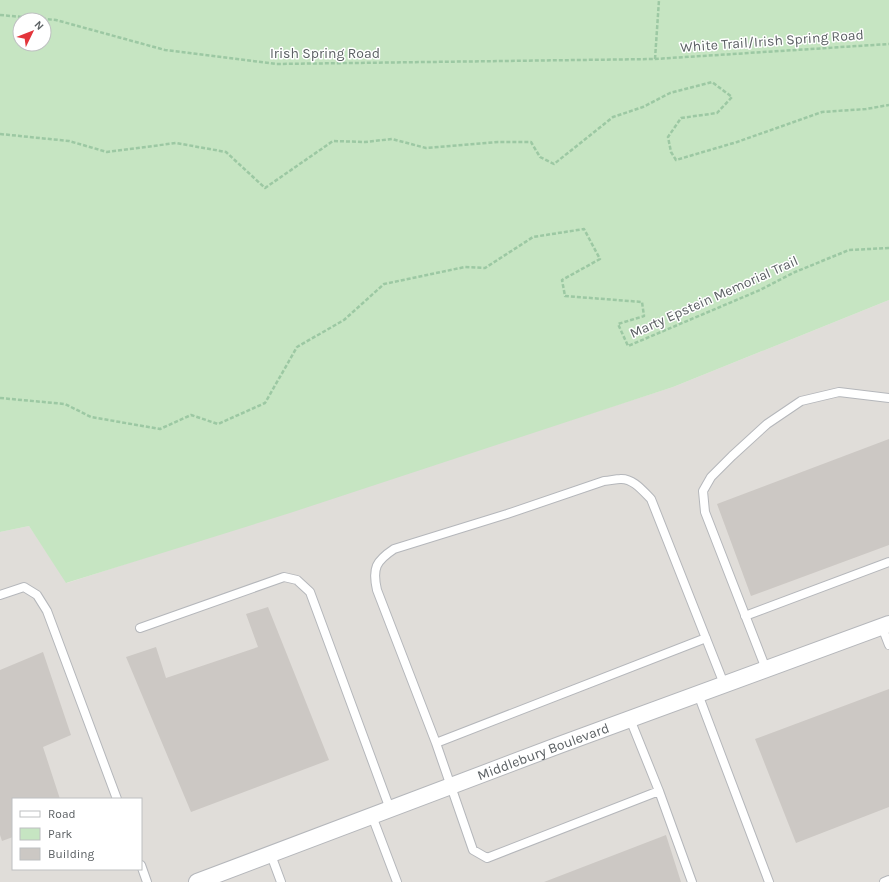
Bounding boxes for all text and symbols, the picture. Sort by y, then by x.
north arrow [12,12,52,52]
text: N [32,18,46,33]
street label: White Trail/Irish Spring Road [680,26,864,56]
street label: Irish Spring Road [270,45,380,62]
street label: Marty Epstein Memorial Trail [627,252,801,342]
street label: Middlebury Boulevard [475,719,611,784]
legend [12,798,142,870]
text: Road [48,807,76,821]
text: Park [48,827,73,841]
text: Building [48,847,95,861]

